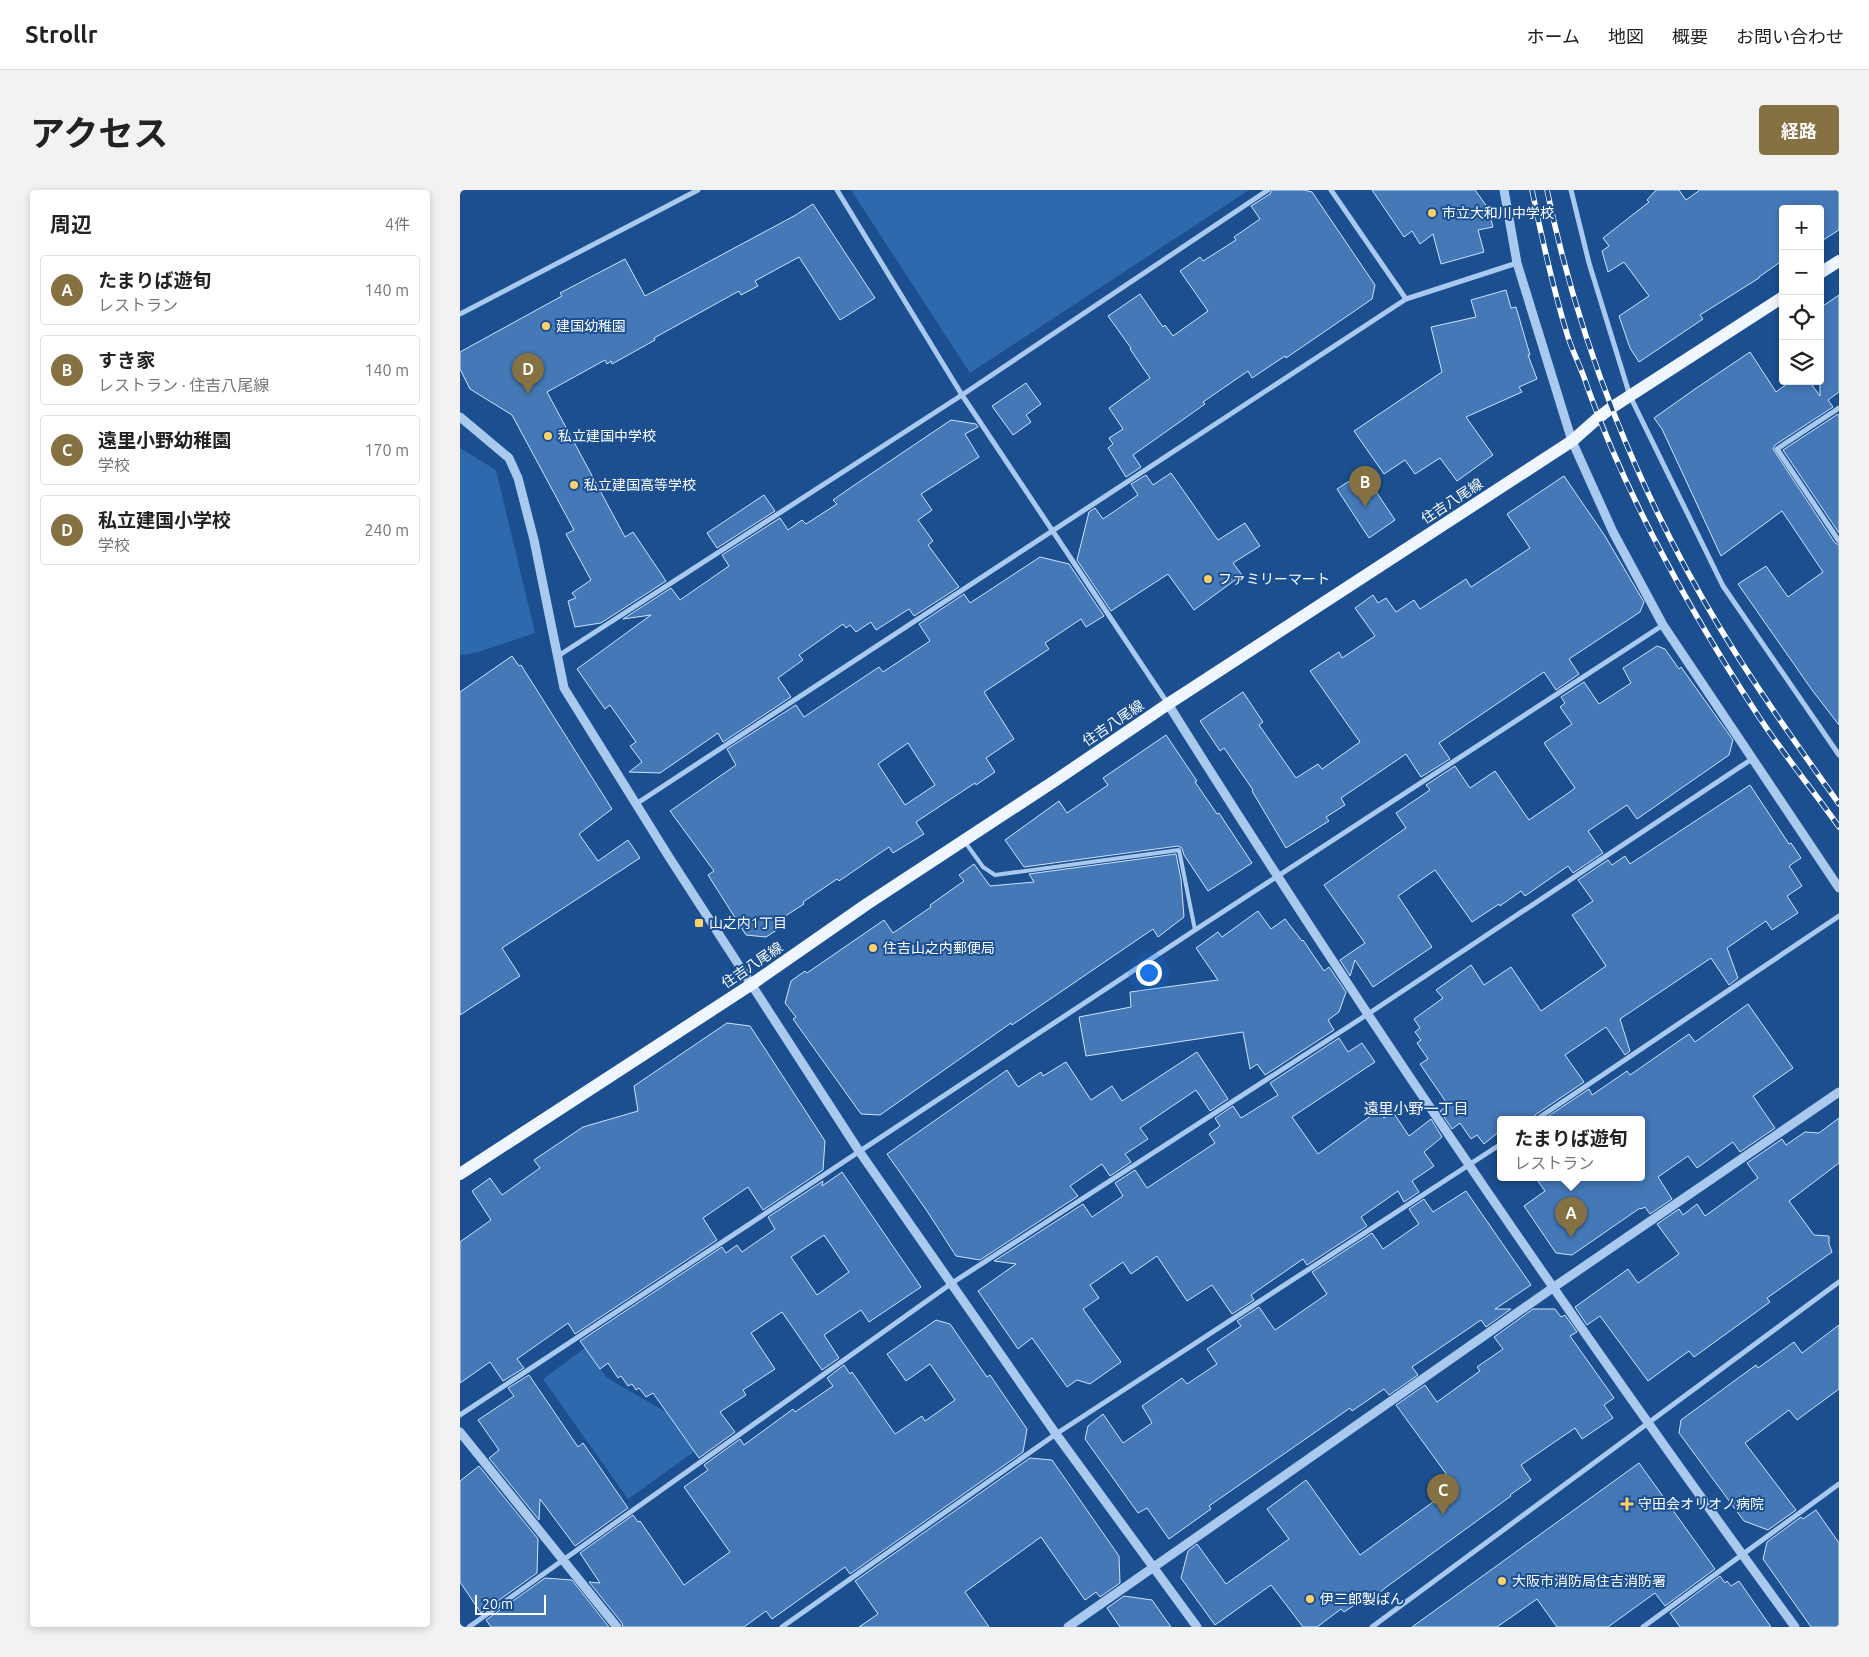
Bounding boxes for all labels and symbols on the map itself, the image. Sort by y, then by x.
place label: 市立大和川中学校 [1442,205,1554,221]
marker: 市立大和川中学校 [1426,207,1438,219]
place label: 建国幼稚園 [556,318,626,334]
marker: 建国幼稚園 [540,320,552,332]
pin: D [512,353,544,394]
place label: 私立建国中学校 [558,428,656,444]
marker: 私立建国中学校 [542,430,554,442]
pin: B [1349,466,1381,507]
street label: 住吉八尾線 [1418,475,1486,527]
place label: 私立建国高等学校 [584,477,696,493]
marker: 私立建国高等学校 [568,479,580,491]
place label: ファミリーマート [1218,571,1330,587]
marker: ファミリーマート [1202,573,1214,585]
street label: 住吉八尾線 [1080,697,1146,749]
place label: 山之内1丁目 [709,915,787,931]
marker: 山之内1丁目 [693,917,705,929]
street label: 住吉八尾線 [719,939,785,991]
place label: 住吉山之内郵便局 [883,940,995,956]
marker: 住吉山之内郵便局 [867,942,879,954]
your location [1136,960,1162,986]
district label: 遠里小野一丁目 [1363,1100,1469,1117]
pin: A [1555,1197,1587,1238]
pin: C [1427,1474,1459,1515]
place label: 守田会オリオノ病院 [1638,1496,1764,1512]
marker: 守田会オリオノ病院 [1620,1497,1634,1511]
place label: 大阪市消防局住吉消防署 [1512,1573,1666,1589]
marker: 大阪市消防局住吉消防署 [1496,1575,1508,1587]
place label: 伊三郎製ぱん [1320,1591,1404,1607]
scale bar [475,1592,546,1615]
marker: 伊三郎製ぱん [1304,1593,1316,1605]

